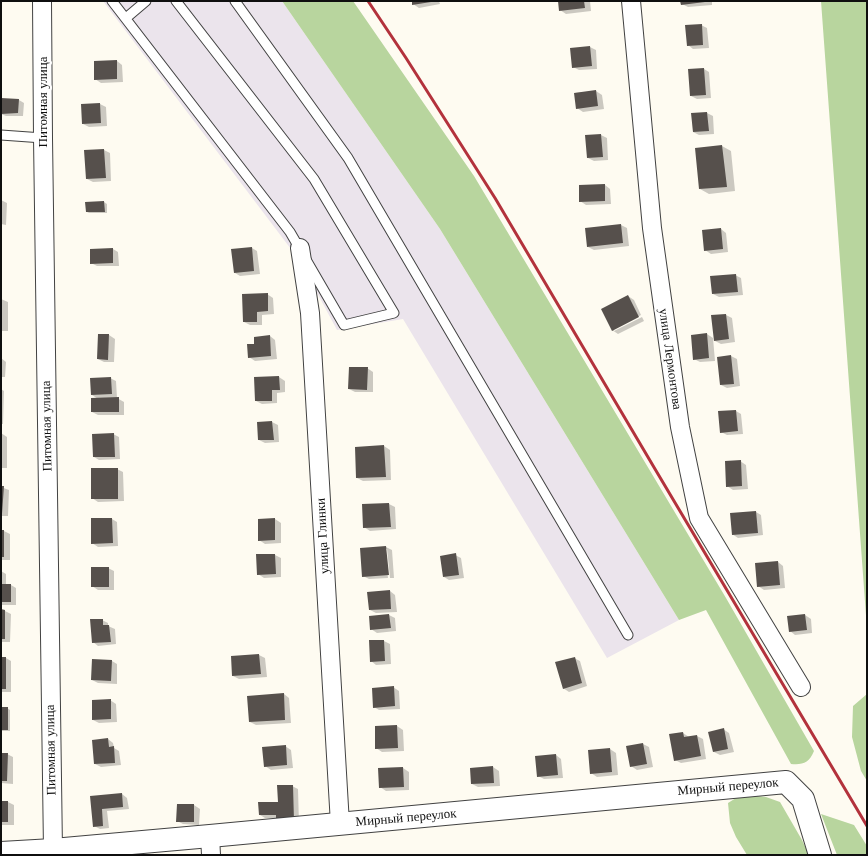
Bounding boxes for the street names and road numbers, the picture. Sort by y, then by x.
street label: Питомная улица [35,57,51,147]
street label: улица Лермонтова [655,307,685,411]
street label: Питомная улица [38,380,56,472]
street label: улица Глинки [313,498,333,574]
street label: Питомная улица [42,704,60,796]
street label: Мирный переулок [677,775,779,799]
street label: Мирный переулок [355,806,457,830]

